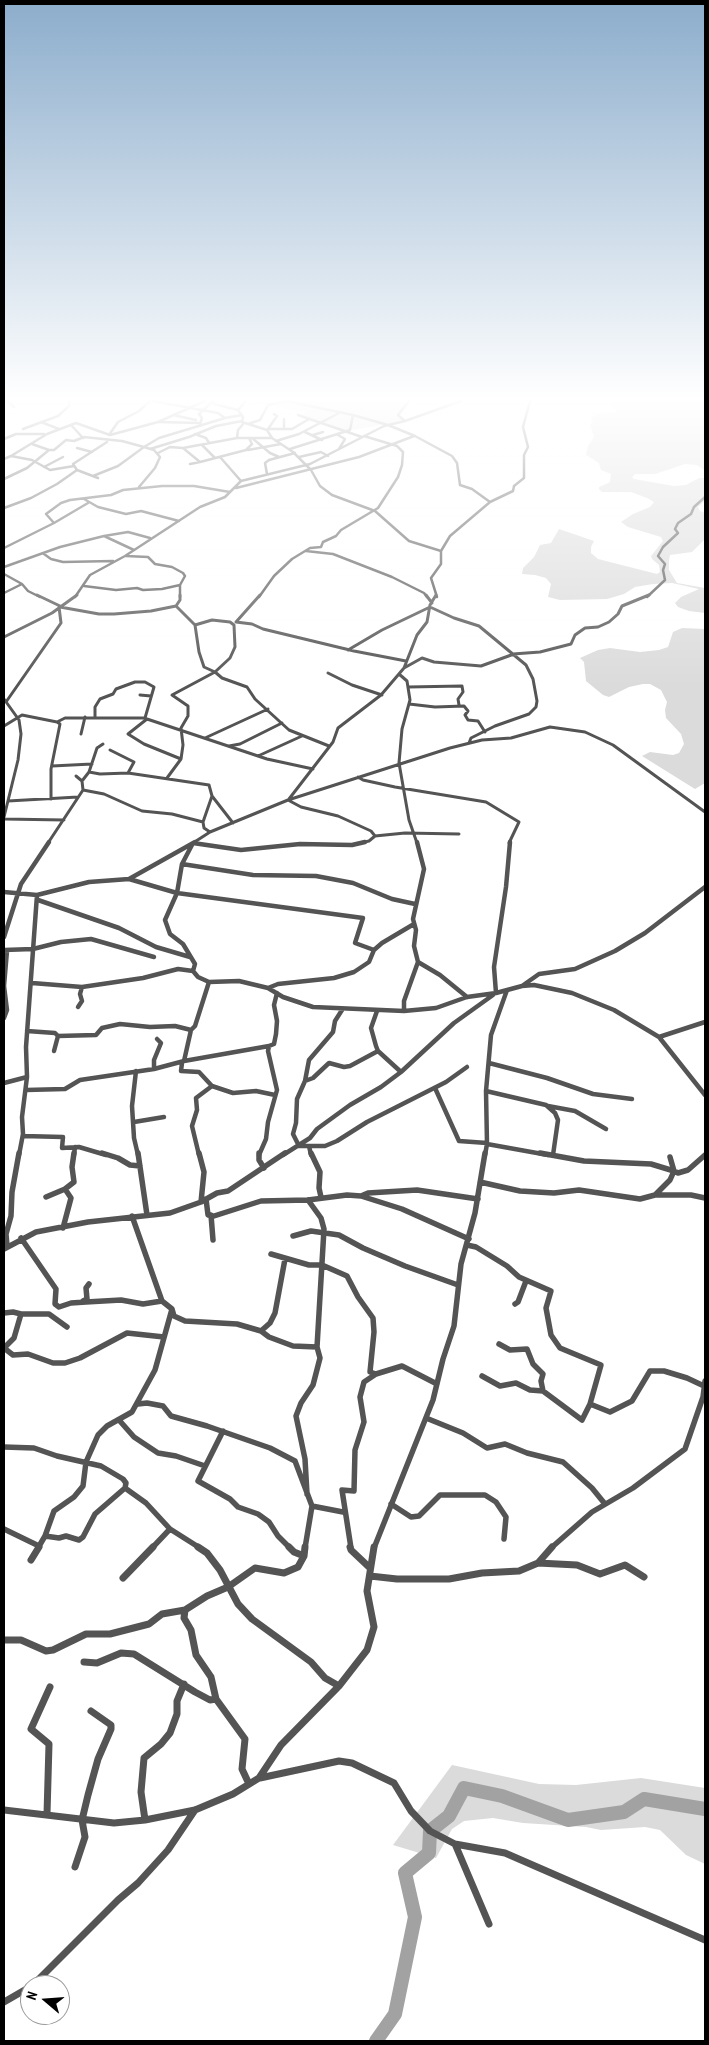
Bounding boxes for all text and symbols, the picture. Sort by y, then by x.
north arrow [20,1975,70,2025]
text: N [22,1989,41,2002]

